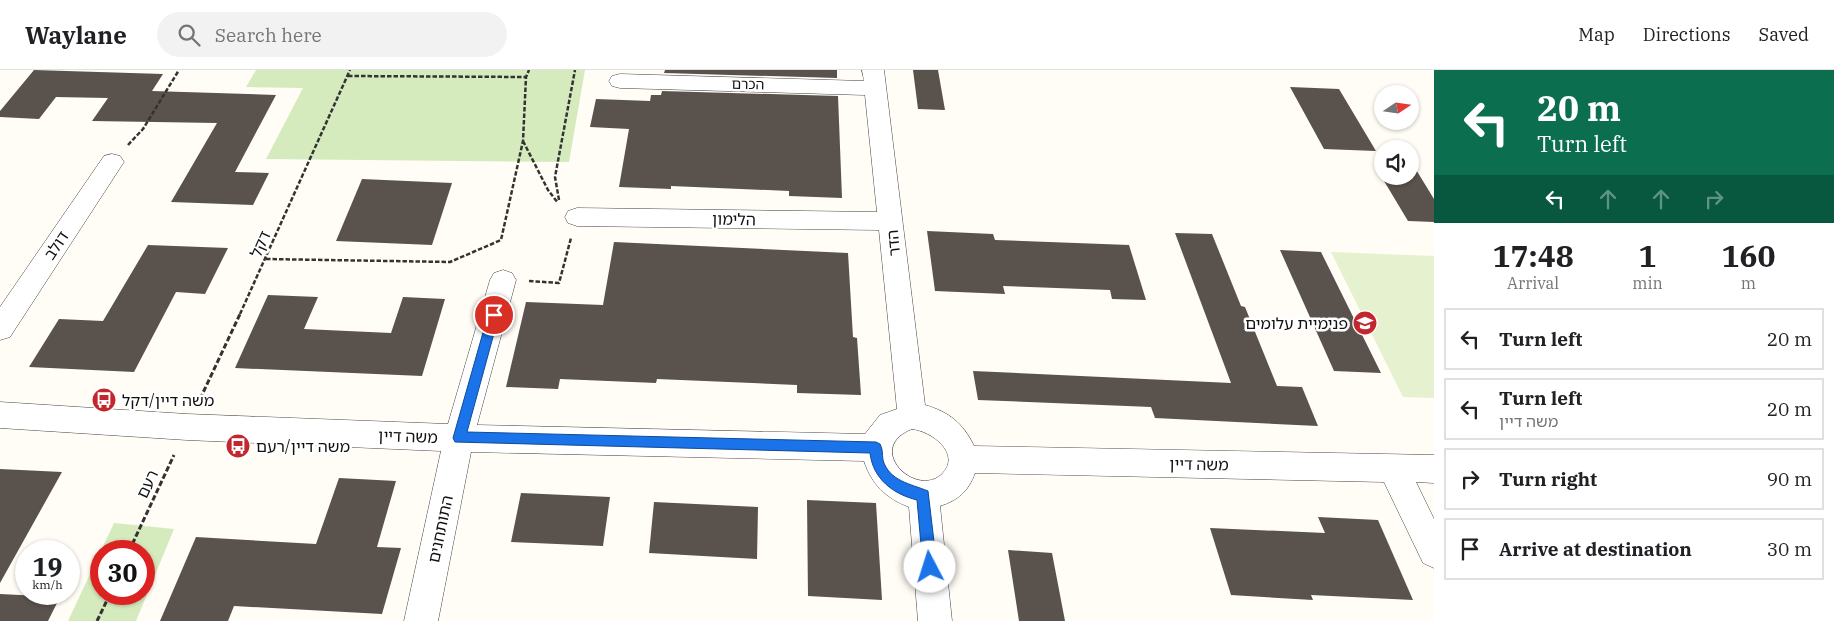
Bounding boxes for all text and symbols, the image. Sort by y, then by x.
search box [157,12,507,57]
text: Waylane [25,19,127,51]
icon: search [175,21,203,49]
text: Search here [215,23,322,47]
text: Map [1578,23,1615,46]
text: Directions [1643,23,1731,46]
text: Saved [1759,23,1809,46]
street label: הכרם [731,75,765,93]
north arrow [1374,85,1419,130]
map controls [1374,85,1419,185]
text: 20 m [1537,85,1621,131]
icon: left [1454,90,1519,155]
text: Turn left [1537,129,1627,158]
button: sound [1374,140,1419,185]
icon: left [1541,185,1569,213]
icon: ahead [1594,185,1622,213]
icon: ahead [1647,185,1675,213]
icon: right [1700,185,1728,213]
street label: הלימון [712,209,756,229]
street label: דולב [39,227,73,263]
street label: דקל [245,227,275,260]
street label: הדר [882,229,904,257]
text: 17:48 [1493,236,1574,275]
text: 1 [1639,236,1657,275]
text: 160 [1721,236,1775,275]
text: Arrival [1507,273,1559,293]
text: min [1632,273,1663,293]
text: m [1741,273,1756,293]
pin [473,294,515,336]
icon: arrive [480,301,508,329]
school or university icon: פנימיית עלומים [1352,310,1378,336]
place label: פנימיית עלומים [1245,313,1348,333]
icon: left [1456,325,1484,353]
text: Turn left [1499,327,1582,351]
text: 20 m [1767,327,1812,351]
text: Turn left [1499,386,1582,410]
bus stop icon: משה דיין/דקל [91,387,117,413]
place label: משה דיין/דקל [122,390,214,410]
icon: left [1456,395,1484,423]
text: 20 m [1767,397,1812,421]
text: משה דיין [1499,411,1558,431]
street label: משה דיין [378,425,438,447]
bus stop icon: משה דיין/רעם [225,433,251,459]
place label: משה דיין/רעם [256,436,350,456]
street label: משה דיין [1169,453,1229,475]
icon: right [1456,465,1484,493]
street label: רעם [132,467,162,501]
text: Turn right [1499,467,1597,491]
text: 90 m [1767,467,1812,491]
street label: התותחנים [423,493,457,565]
icon: arrive [1456,535,1484,563]
text: Arrive at destination [1499,537,1692,561]
text: 30 m [1767,537,1812,561]
speed limit sign: 30 [90,540,155,605]
position arrow [903,540,955,592]
text: 19 [32,550,63,583]
text: km/h [32,577,63,592]

